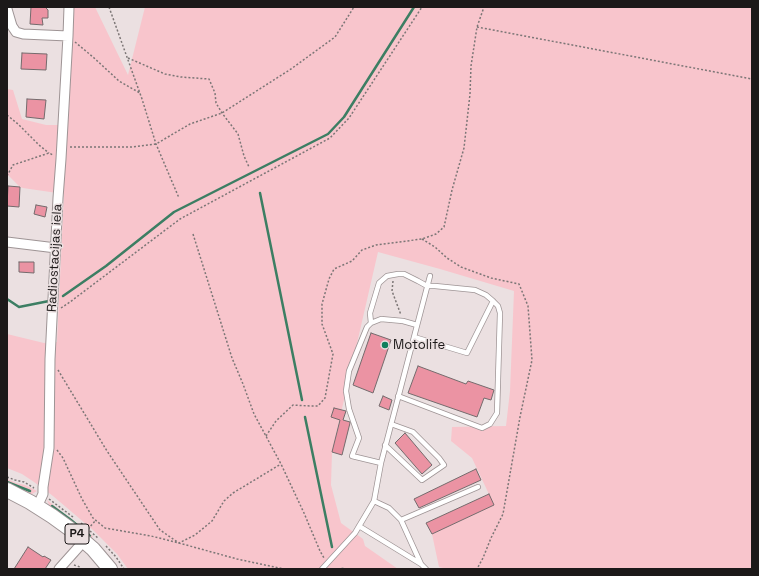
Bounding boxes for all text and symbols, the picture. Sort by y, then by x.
street label: Radiostacijas iela [44,203,66,313]
place label: Motolife [393,337,445,353]
marker: Motolife [380,340,390,350]
road number: P4 [65,524,89,544]

